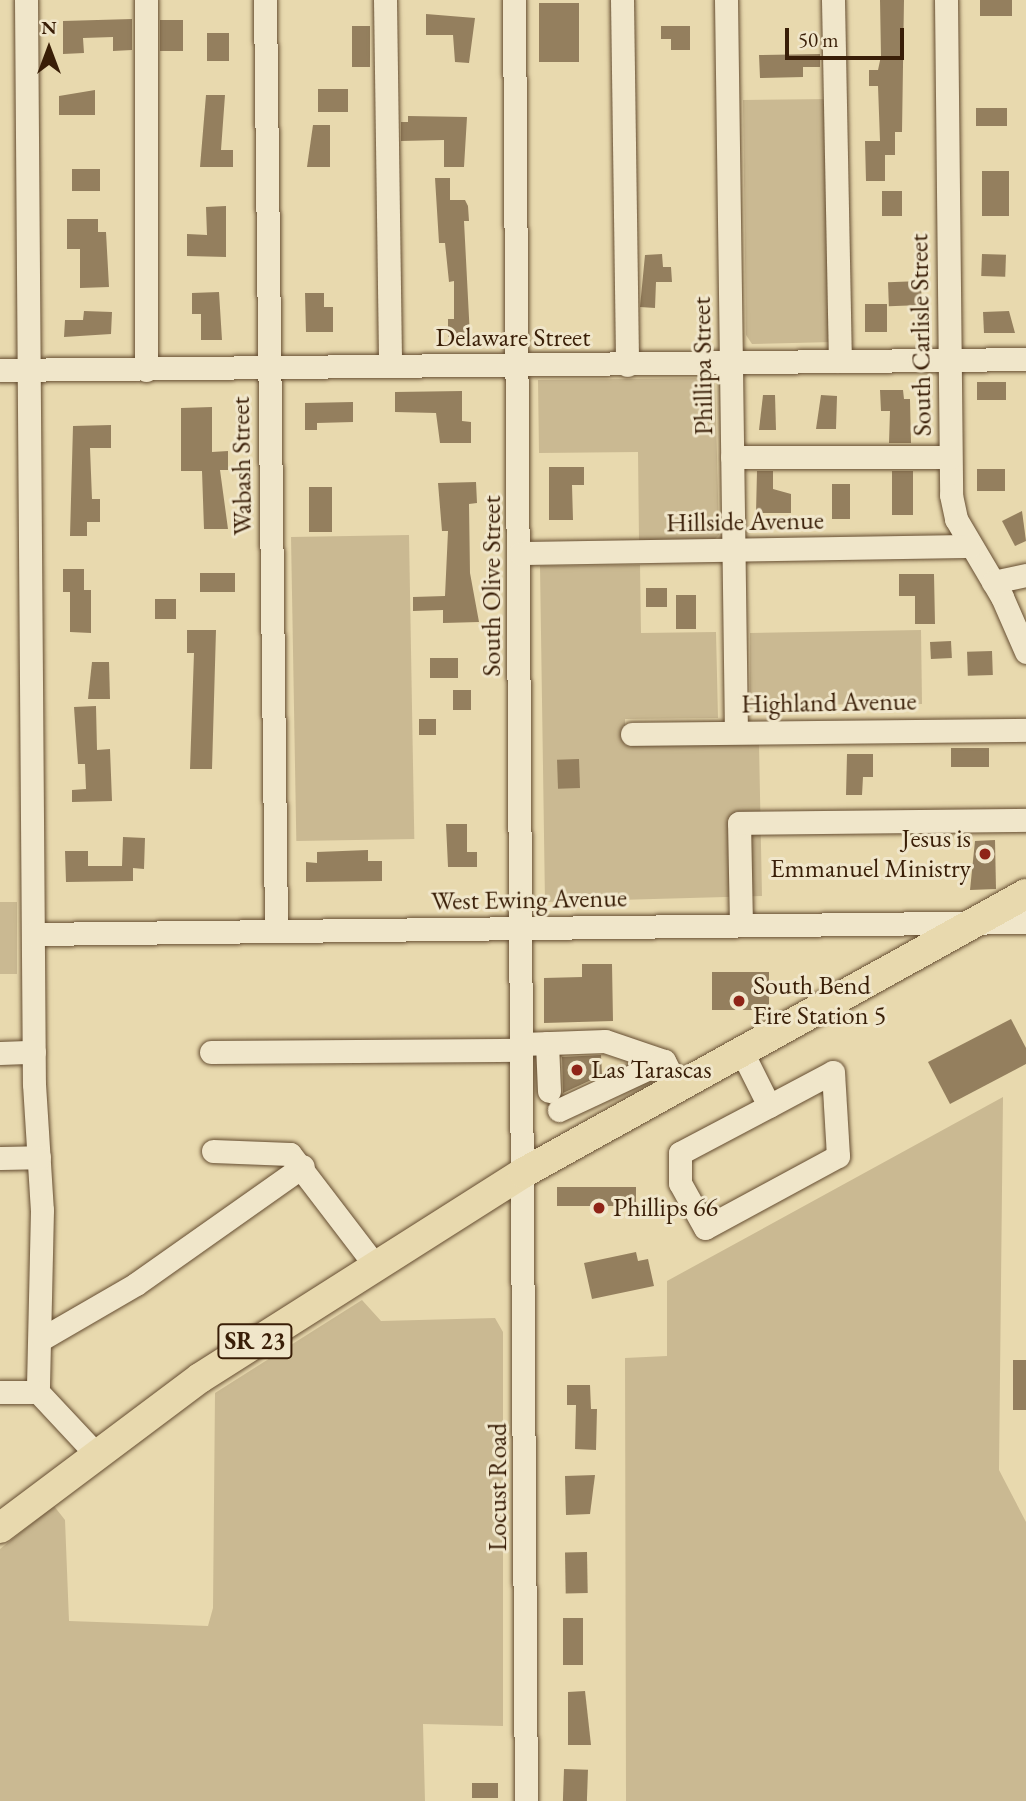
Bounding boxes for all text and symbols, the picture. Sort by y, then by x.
north arrow [14,14,84,84]
scale bar [788,14,907,58]
text: N [41,15,57,40]
text: 50 m [798,26,839,53]
street label: South Carlisle Street [904,233,938,437]
street label: Phillipa Street [686,296,720,436]
street label: Delaware Street [436,322,590,354]
street label: Wabash Street [225,396,259,536]
street label: South Olive Street [476,495,508,677]
street label: Hillside Avenue [666,505,824,539]
street label: Highland Avenue [741,686,917,720]
place label: Jesus is Emmanuel Ministry [770,823,971,884]
marker: Jesus is Emmanuel Ministry [977,846,993,862]
street label: West Ewing Avenue [431,883,627,917]
place label: South Bend Fire Station 5 [753,970,886,1032]
marker: South Bend Fire Station 5 [731,993,747,1009]
place label: Las Tarascas [591,1054,712,1086]
marker: Las Tarascas [569,1062,585,1078]
place label: Phillips 66 [613,1192,718,1224]
marker: Phillips 66 [591,1200,607,1216]
road number: SR 23 [216,1321,294,1362]
street label: Locust Road [482,1423,514,1551]

